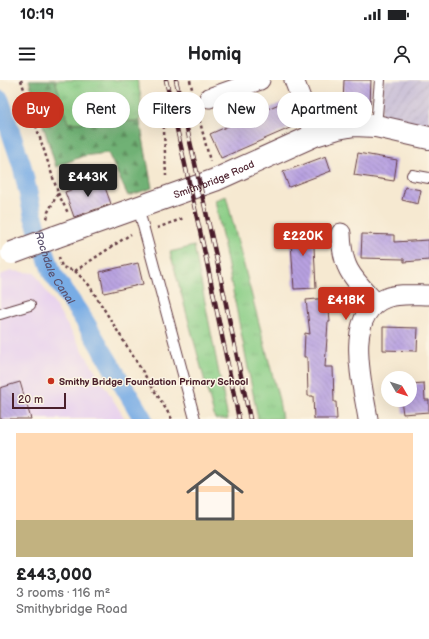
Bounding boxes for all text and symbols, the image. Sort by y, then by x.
text: 10:19 [20,5,54,24]
icon: menu [16,43,38,65]
icon: person [391,43,413,65]
text: Homiq [188,44,241,65]
chip: Buy [12,92,64,128]
chip: Rent [72,92,130,128]
chip: Filters [138,92,205,128]
chip: New [213,92,269,128]
chip: Apartment [277,92,372,128]
street label: Smithybridge Road [172,158,256,201]
pin: £443K [60,164,116,198]
text: £443K [68,169,108,185]
pin: £220K [275,223,331,257]
text: £220K [283,228,323,244]
water label: Rochdale Canal [32,230,77,307]
pin: £418K [318,287,374,321]
text: £418K [327,292,365,308]
north arrow [381,371,417,407]
map controls [381,371,417,407]
marker: Smithy Bridge Foundation Primary School [46,376,56,386]
place label: Smithy Bridge Foundation Primary School [59,376,248,388]
scale bar [12,391,66,410]
text: 20 m [18,393,43,406]
icon: home [179,459,251,531]
text: £443,000 [16,565,92,585]
text: 3 rooms · 116 m² [16,585,110,601]
text: Smithybridge Road [16,601,127,617]

